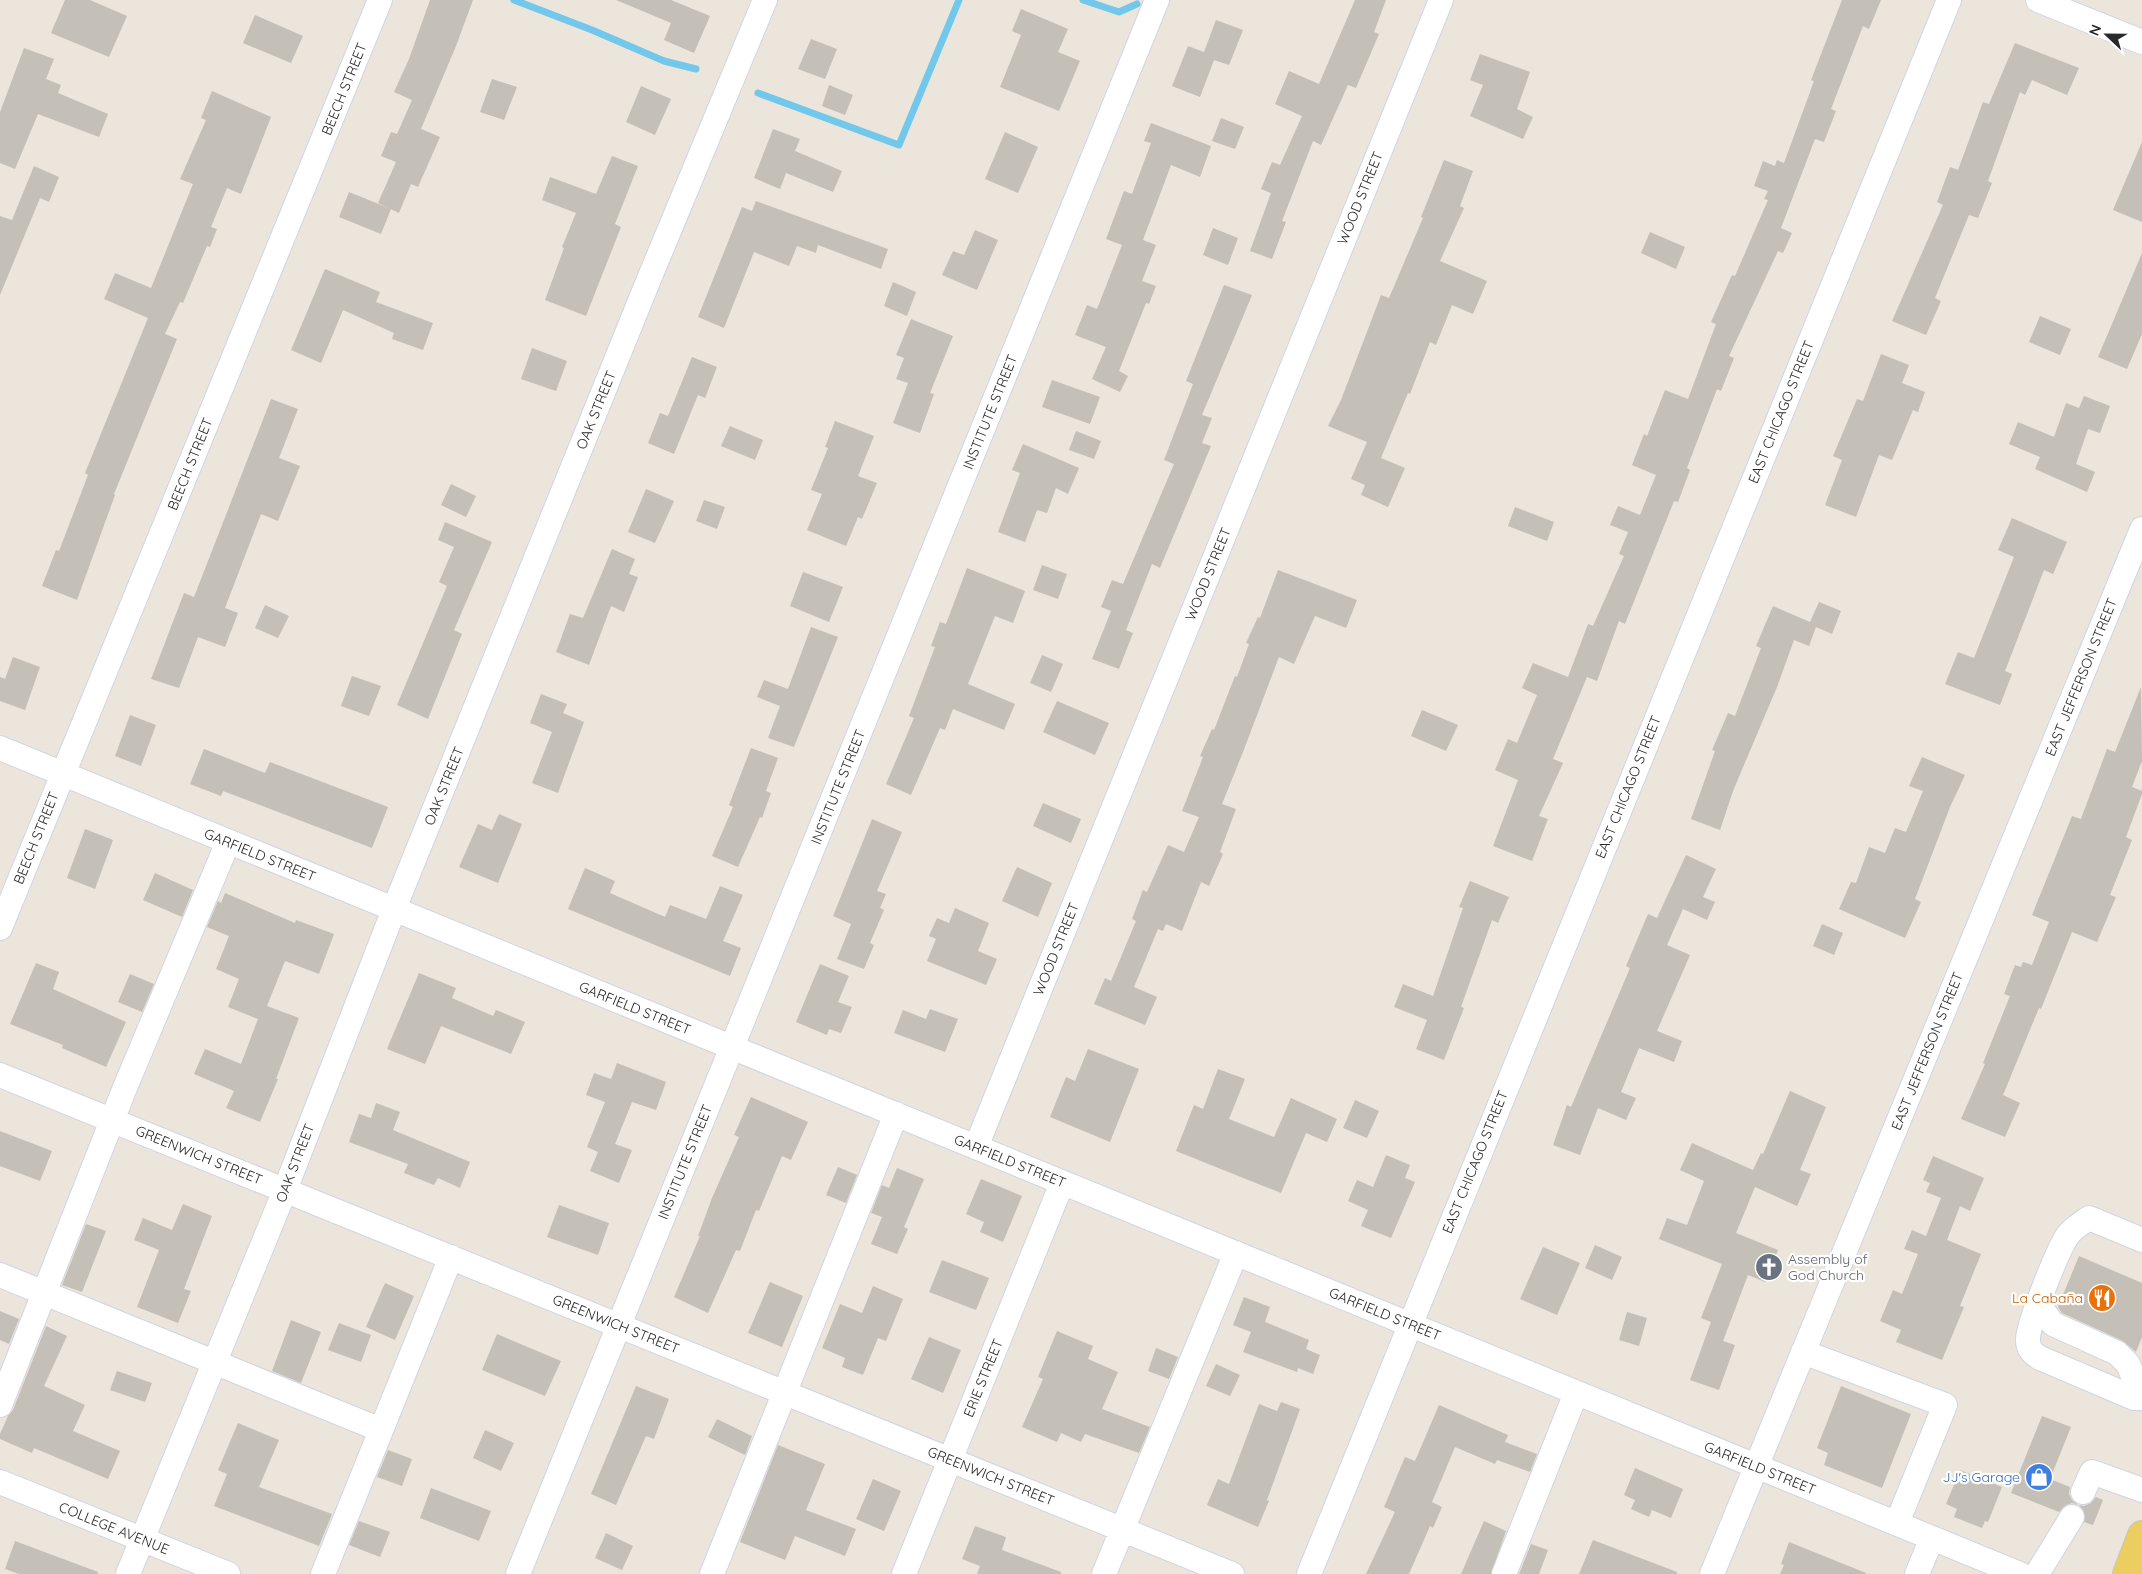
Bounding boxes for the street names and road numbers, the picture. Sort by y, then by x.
street label: BEECH STREET [317,40,371,138]
street label: WOOD STREET [1333,149,1387,247]
street label: EAST CHICAGO STREET [1744,338,1818,486]
street label: INSTITUTE STREET [959,352,1021,472]
street label: OAK STREET [572,368,620,452]
street label: BEECH STREET [163,415,217,513]
street label: WOOD STREET [1181,525,1235,623]
street label: EAST JEFFERSON STREET [2041,595,2121,759]
street label: EAST CHICAGO STREET [1591,713,1665,861]
street label: INSTITUTE STREET [807,727,869,847]
street label: OAK STREET [420,744,468,828]
street label: BEECH STREET [9,789,63,887]
street label: GARFIELD STREET [201,824,319,886]
street label: WOOD STREET [1029,900,1083,998]
street label: EAST JEFFERSON STREET [1887,969,1967,1133]
street label: GARFIELD STREET [576,977,694,1039]
street label: EAST CHICAGO STREET [1438,1088,1512,1236]
street label: INSTITUTE STREET [654,1102,716,1222]
street label: GREENWICH STREET [133,1121,265,1189]
street label: OAK STREET [272,1121,318,1205]
street label: GARFIELD STREET [951,1130,1069,1192]
street label: GARFIELD STREET [1326,1283,1444,1345]
street label: GREENWICH STREET [550,1290,682,1358]
street label: ERIE STREET [959,1336,1007,1420]
street label: GARFIELD STREET [1701,1437,1819,1499]
street label: GREENWICH STREET [925,1442,1057,1510]
street label: COLLEGE AVENUE [56,1498,172,1558]

